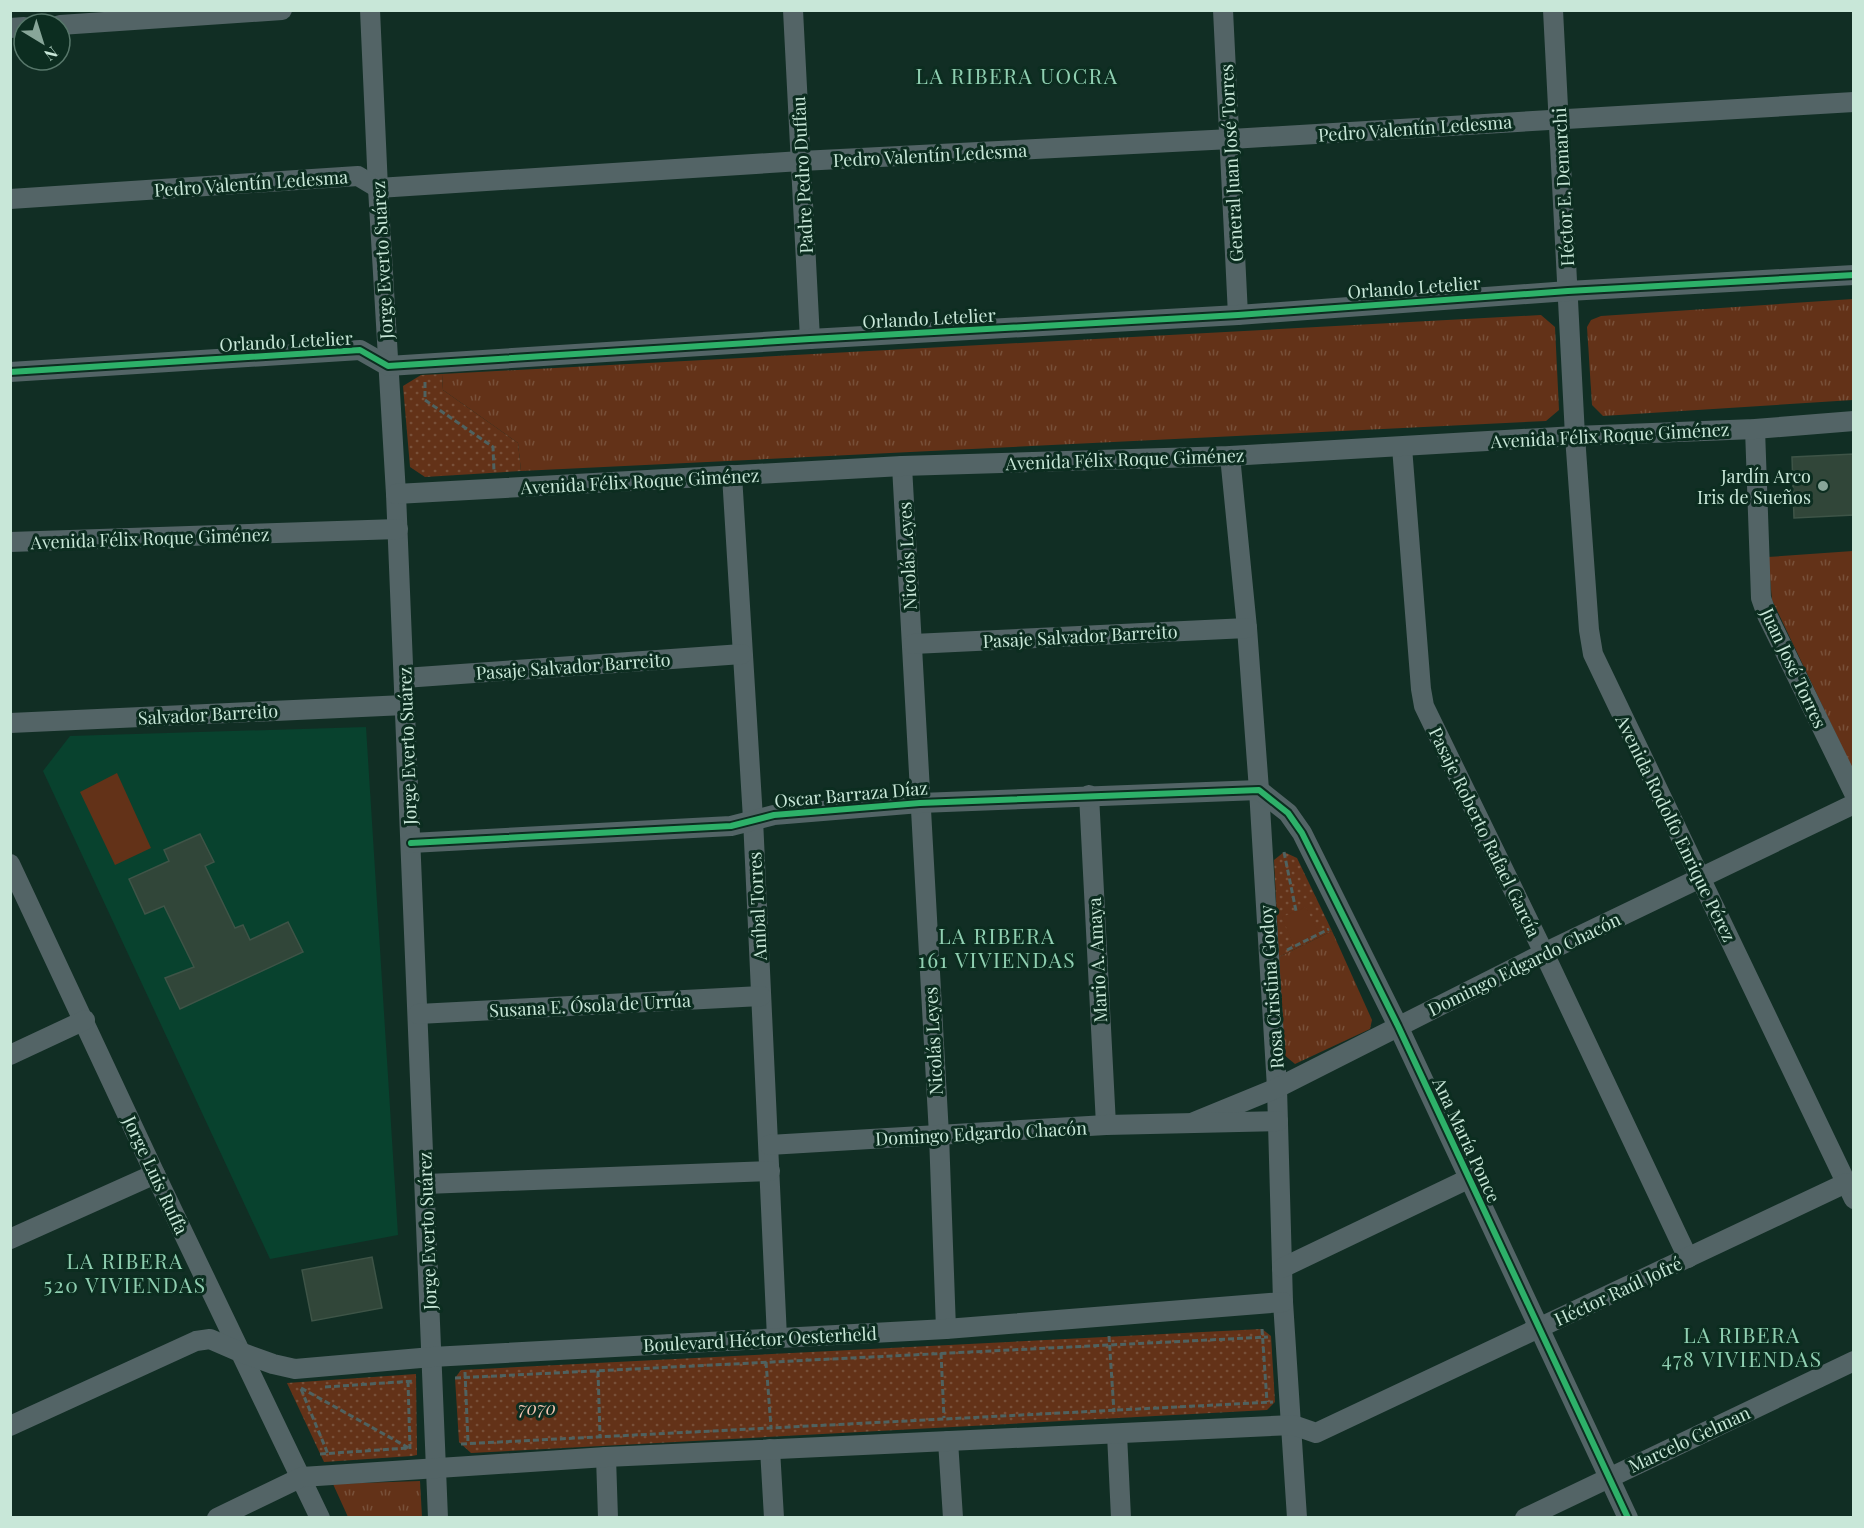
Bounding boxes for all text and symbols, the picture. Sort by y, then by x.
north arrow [12,12,72,72]
text: N [40,42,63,66]
district label: LA RIBERA UOCRA [916,61,1118,89]
street label: General Juan José Torres [1214,63,1248,263]
street label: Padre Pedro Duffau [786,95,818,254]
street label: Héctor E. Demarchi [1547,107,1579,267]
street label: Pedro Valentín Ledesma [1317,109,1513,147]
street label: Pedro Valentín Ledesma [832,138,1028,172]
street label: Pedro Valentín Ledesma [153,164,349,202]
street label: Jorge Everto Suárez [366,180,398,341]
street label: Orlando Letelier [1347,270,1481,304]
street label: Orlando Letelier [862,303,996,333]
street label: Orlando Letelier [219,326,353,356]
street label: Avenida Félix Roque Giménez [1489,417,1730,453]
street label: Avenida Félix Roque Giménez [1004,443,1245,475]
street label: Avenida Félix Roque Giménez [519,463,760,499]
place label: Jardín Arco Iris de Sueños [1697,464,1811,509]
marker: Jardín Arco Iris de Sueños [1816,479,1830,493]
street label: Nicolás Leyes [892,501,922,611]
street label: Avenida Félix Roque Giménez [29,522,270,554]
street label: Juan José Torres [1755,603,1832,732]
street label: Pasaje Salvador Barreito [982,619,1178,653]
street label: Pasaje Salvador Barreito [475,647,671,685]
street label: Jorge Everto Suárez [392,667,422,826]
street label: Salvador Barreito [137,698,279,730]
street label: Avenida Rodolfo Enrique Pérez [1610,710,1741,945]
street label: Pasaje Roberto Rafael García [1424,723,1546,941]
street label: Oscar Barraza Díaz [773,775,929,813]
street label: Aníbal Torres [742,851,772,962]
street label: Mario A. Amaya [1082,897,1112,1023]
street label: Rosa Cristina Godoy [1253,904,1289,1070]
street label: Domingo Edgardo Chacón [1424,907,1625,1021]
district label: LA RIBERA 161 VIVIENDAS [918,921,1076,973]
street label: Nicolás Leyes [918,986,948,1096]
street label: Susana E. Ósola de Urrúa [488,988,692,1022]
street label: Ana María Ponce [1427,1073,1506,1206]
street label: Jorge Luis Ruffa [118,1111,194,1238]
street label: Domingo Edgardo Chacón [875,1115,1088,1151]
street label: Jorge Everto Suárez [412,1152,442,1311]
district label: LA RIBERA 520 VIVIENDAS [43,1246,207,1298]
street label: Héctor Raúl Jofré [1550,1251,1686,1331]
district label: LA RIBERA 478 VIVIENDAS [1661,1320,1823,1372]
street label: Boulevard Héctor Oesterheld [643,1321,878,1357]
park label: 7070 [518,1396,556,1420]
street label: Marcelo Gelman [1624,1400,1754,1478]

